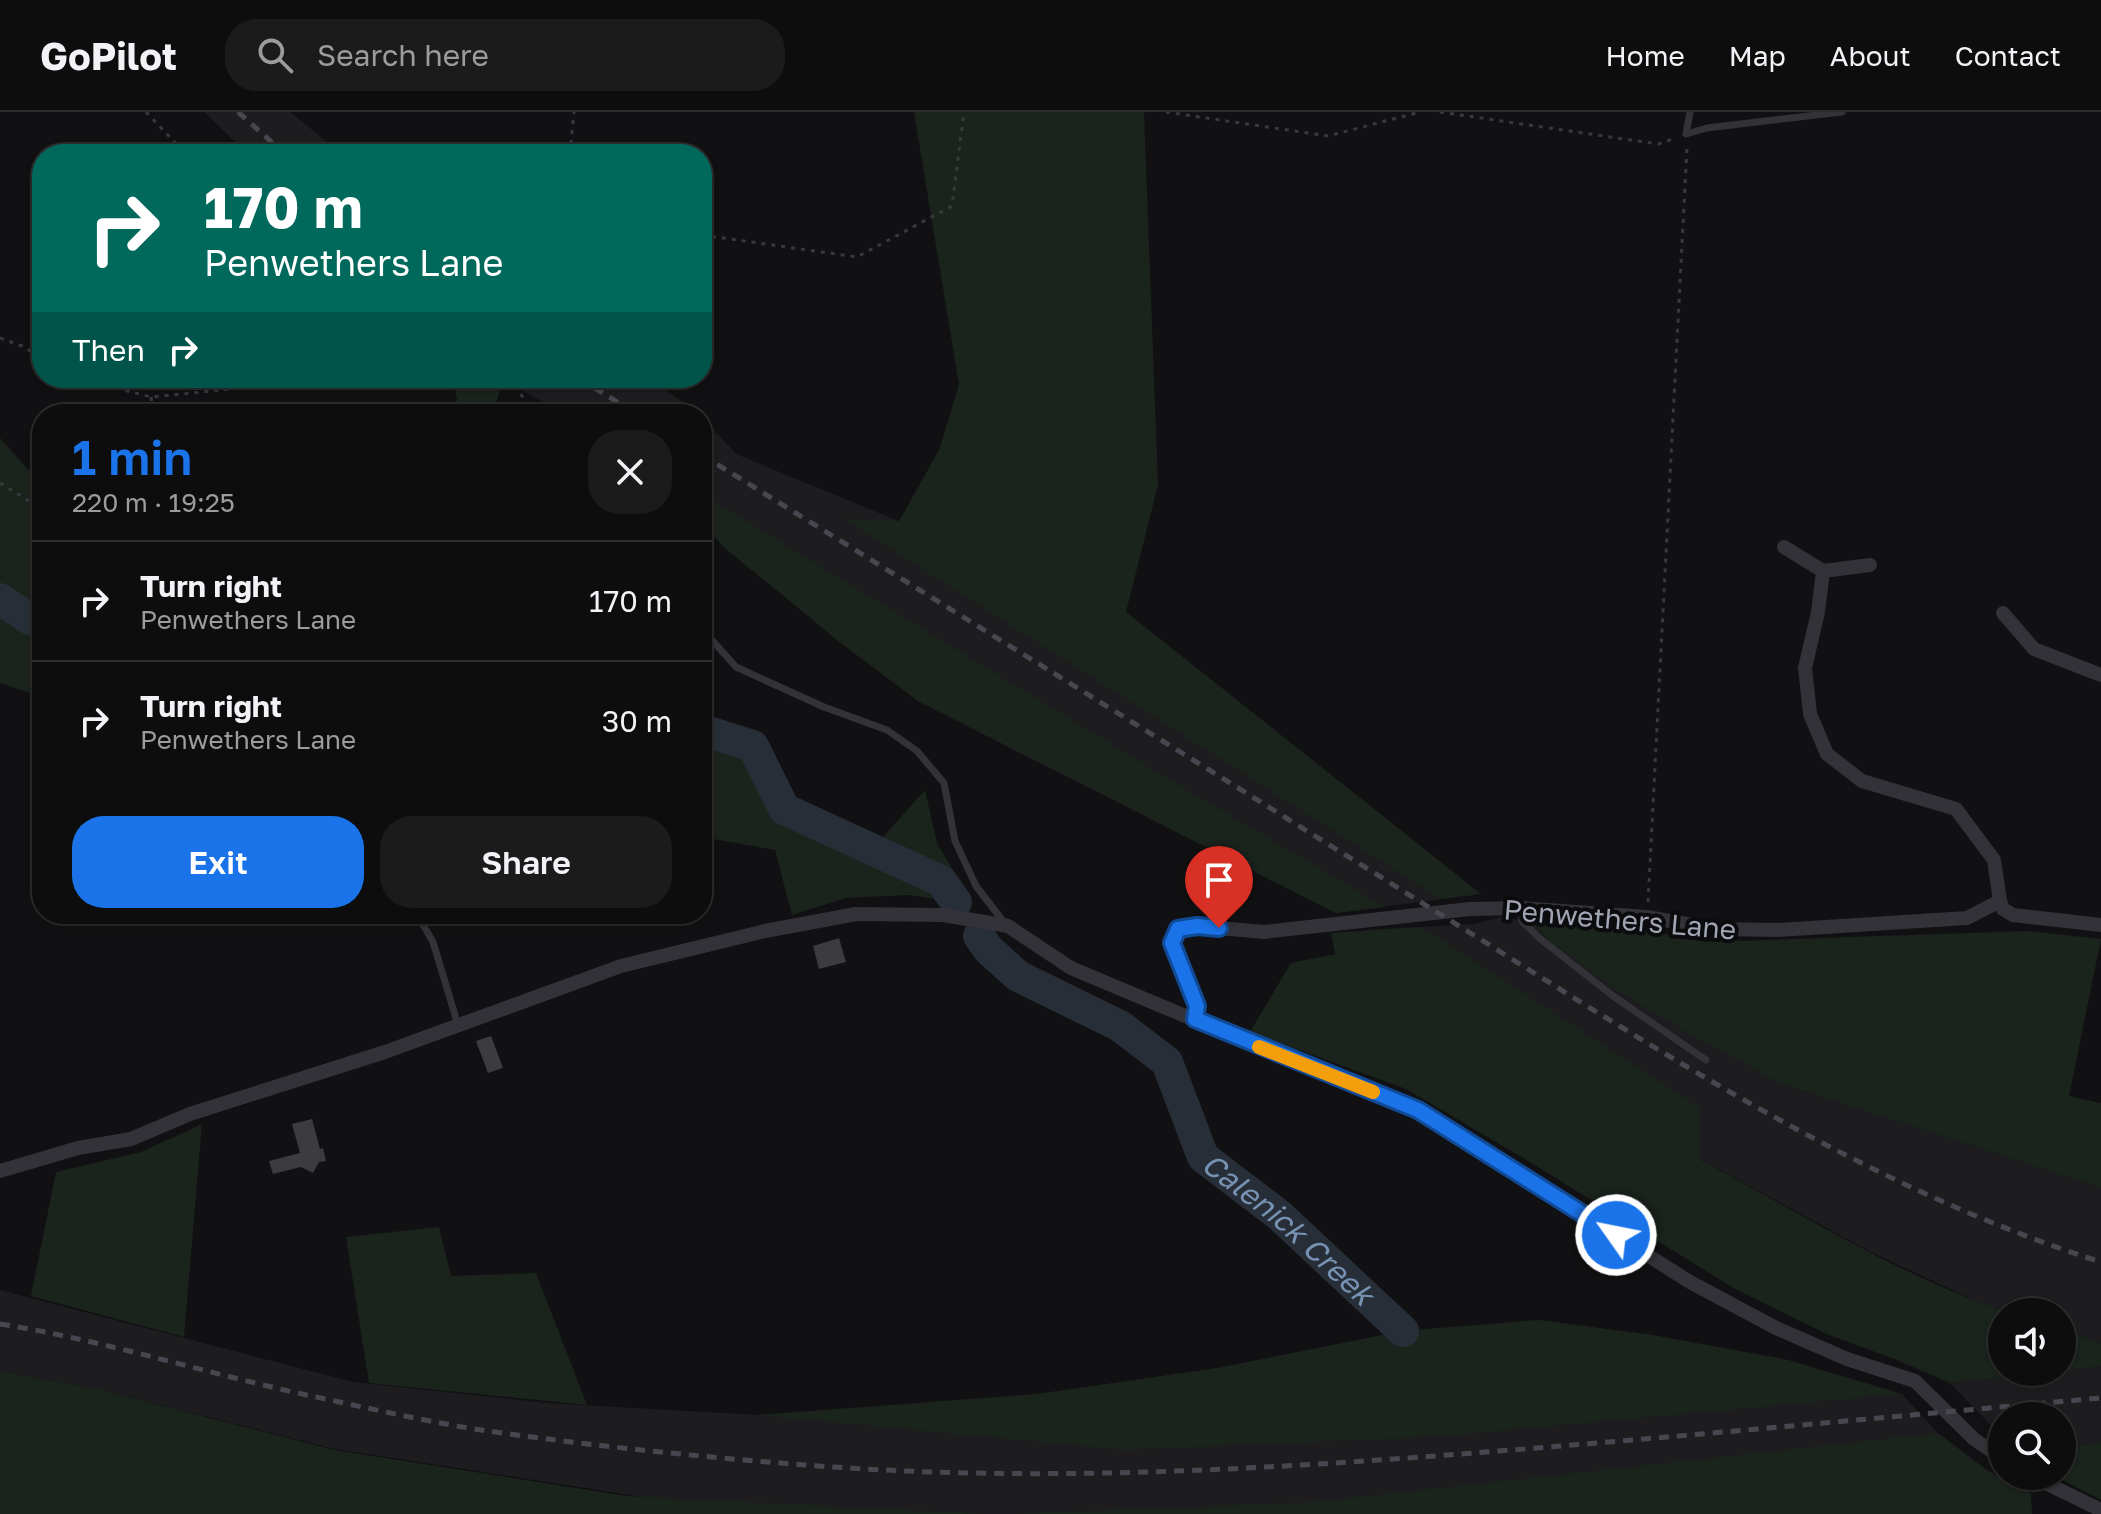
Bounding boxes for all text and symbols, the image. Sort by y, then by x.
search box [225,19,785,91]
text: GoPilot [40,33,177,78]
icon: search [253,33,297,77]
text: Search here [317,37,489,73]
text: Home [1606,39,1685,72]
text: Map [1729,39,1786,72]
text: About [1830,39,1911,72]
text: Contact [1955,39,2061,72]
text: 170 m [204,173,363,240]
icon: right [72,176,176,280]
text: Penwethers Lane [204,241,503,284]
icon: right [161,328,205,372]
text: Then [72,332,145,368]
text: 1 min [72,428,192,486]
button: close [588,430,672,514]
text: 220 m · 19:25 [72,487,235,518]
text: Turn right [140,568,282,604]
icon: right [72,579,116,623]
text: 170 m [589,583,672,619]
text: Penwethers Lane [140,604,356,635]
text: Turn right [140,688,282,724]
icon: right [72,699,116,743]
text: 30 m [602,703,672,739]
text: Penwethers Lane [140,724,356,755]
button: Exit [72,816,364,908]
button: Share [380,816,672,908]
pin [1185,846,1253,928]
icon: arrive [1197,858,1241,902]
street label: Penwethers Lane [1503,892,1737,946]
water label: Calenick Creek [1195,1145,1384,1314]
position arrow [1574,1193,1658,1277]
map controls [1988,1298,2076,1490]
button: sound [1988,1298,2076,1386]
button: search [1988,1402,2076,1490]

